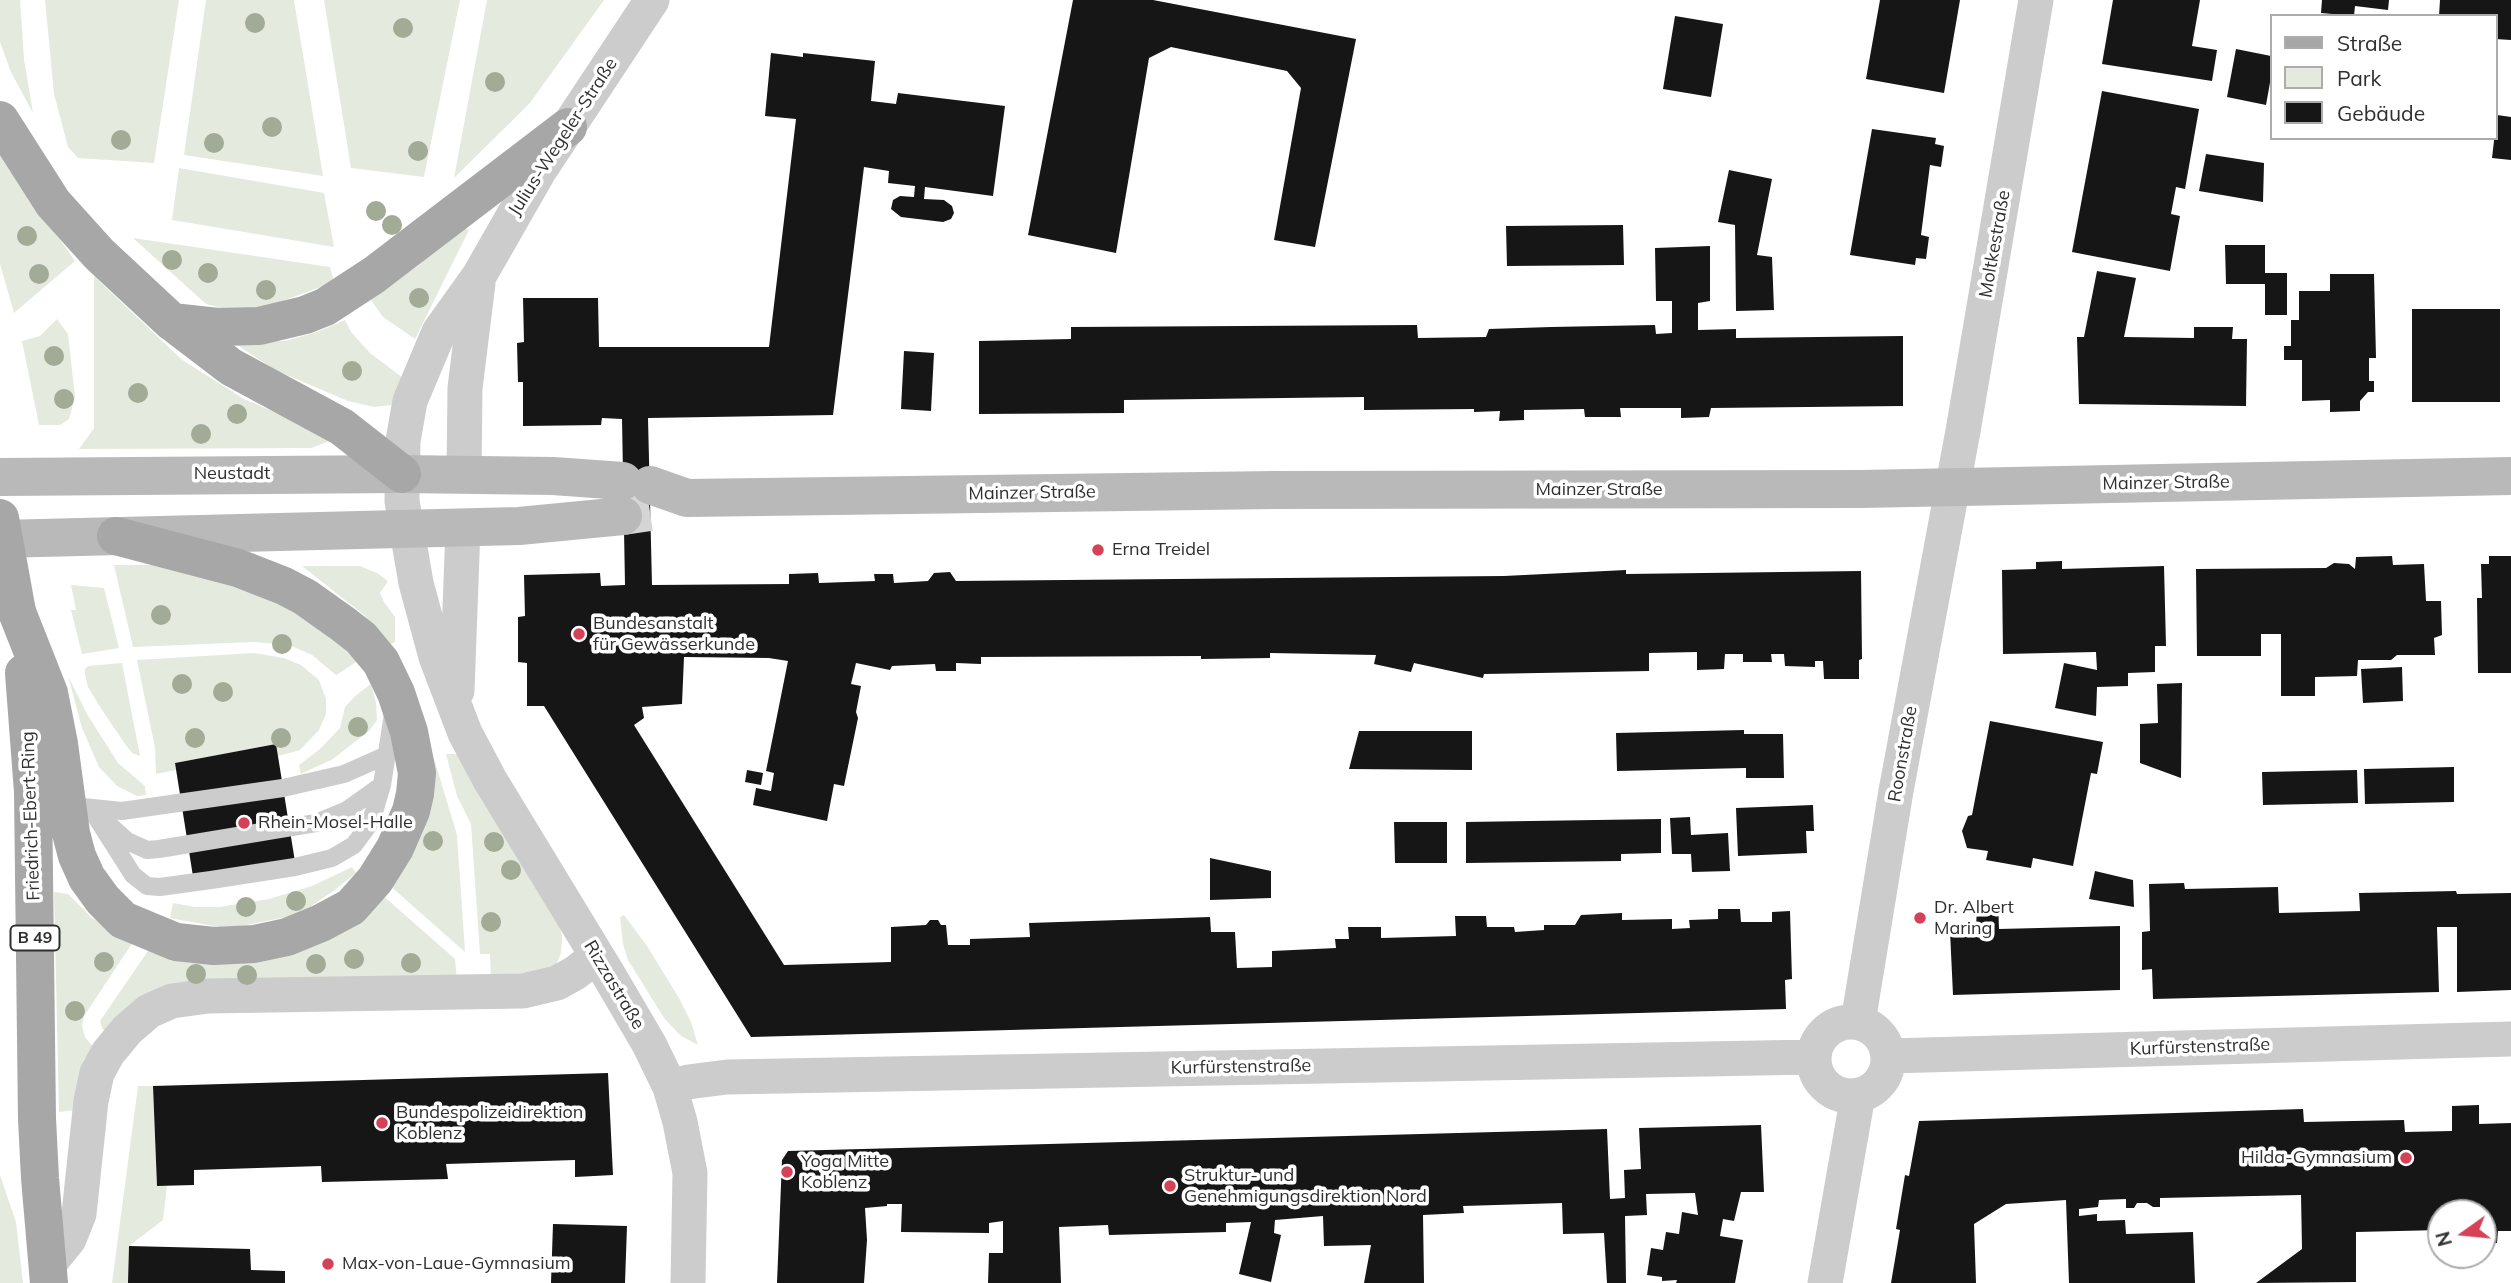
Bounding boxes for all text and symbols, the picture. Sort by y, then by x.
legend [2270,14,2497,140]
text: Straße [2337,30,2402,56]
street label: Julius-Wegeler-Straße [504,54,622,220]
text: Park [2337,65,2381,91]
text: Gebäude [2337,100,2425,126]
street label: Moltkestraße [1975,189,2015,299]
street label: Neustadt [194,463,270,485]
street label: Mainzer Straße [2102,471,2230,495]
street label: Mainzer Straße [1535,479,1663,501]
street label: Mainzer Straße [968,481,1096,505]
place label: Erna Treidel [1112,539,1210,561]
marker: Erna Treidel [1090,542,1106,558]
place label: Bundesanstalt für Gewässerkunde [593,613,755,656]
marker: Bundesanstalt für Gewässerkunde [571,626,587,642]
street label: Roonstraße [1884,704,1922,804]
street label: Friedrich-Ebert-Ring [17,731,45,901]
place label: Rhein-Mosel-Halle [258,812,413,834]
marker: Rhein-Mosel-Halle [236,815,252,831]
place label: Dr. Albert Maring [1934,897,2014,940]
marker: Dr. Albert Maring [1912,910,1928,926]
road number: B 49 [10,926,60,950]
street label: Rizzastraße [579,937,649,1033]
street label: Kurfürstenstraße [2129,1034,2271,1060]
street label: Kurfürstenstraße [1171,1055,1311,1079]
place label: Bundespolizeidirektion Koblenz [396,1102,583,1144]
marker: Bundespolizeidirektion Koblenz [374,1115,390,1131]
place label: Hilda-Gymnasium [2241,1147,2392,1169]
marker: Hilda-Gymnasium [2398,1150,2414,1166]
place label: Yoga Mitte Koblenz [801,1151,889,1194]
marker: Yoga Mitte Koblenz [779,1164,795,1180]
place label: Struktur- und Genehmigungsdirektion Nord [1184,1165,1427,1208]
marker: Struktur- und Genehmigungsdirektion Nord [1162,1178,1178,1194]
north arrow [2427,1199,2497,1269]
text: N [2430,1229,2457,1249]
place label: Max-von-Laue-Gymnasium [342,1253,571,1275]
marker: Max-von-Laue-Gymnasium [320,1256,336,1272]

